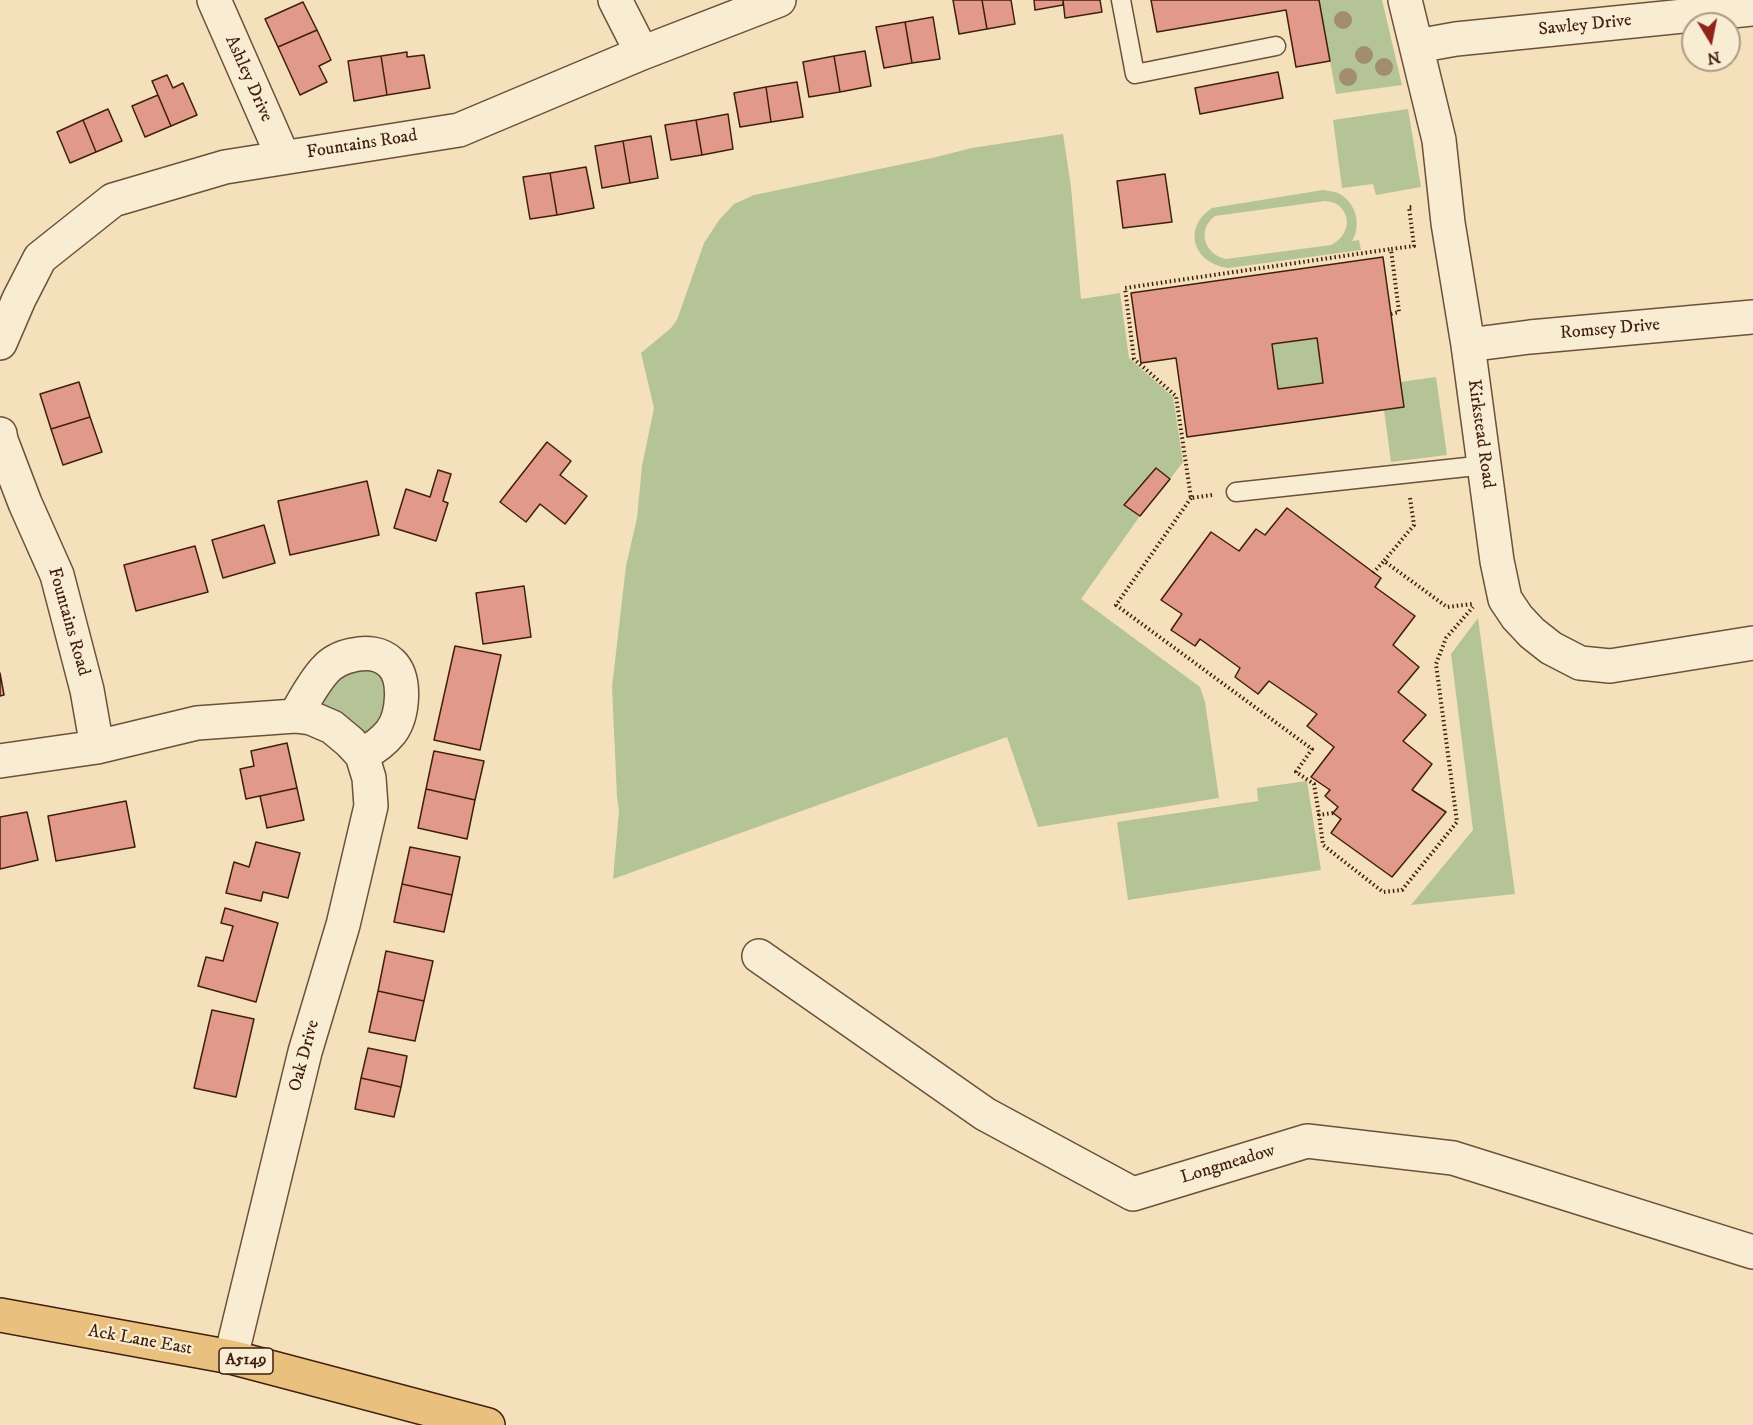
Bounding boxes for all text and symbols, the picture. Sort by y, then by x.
street label: Sawley Drive [1537,10,1633,42]
north arrow [1681,12,1741,72]
street label: Ashley Drive [219,32,277,126]
text: N [1706,47,1722,69]
street label: Fountains Road [305,126,419,164]
street label: Romsey Drive [1559,315,1661,345]
street label: Kirkstead Road [1462,378,1498,490]
street label: Fountains Road [42,565,94,679]
street label: Oak Drive [285,1018,325,1094]
street label: Longmeadow [1178,1140,1278,1190]
street label: Ack Lane East [86,1321,194,1361]
road number: A5149 [219,1348,273,1374]

